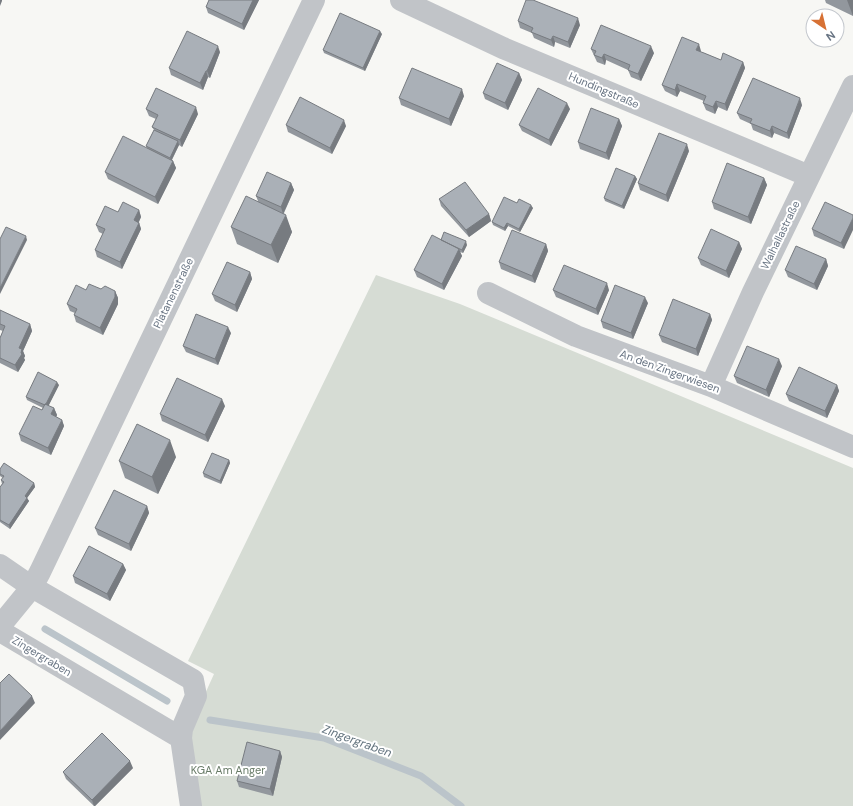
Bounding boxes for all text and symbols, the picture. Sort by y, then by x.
north arrow [805,8,845,48]
text: N [823,28,838,44]
street label: Hundingstraße [567,69,641,111]
street label: Walhallastraße [757,198,803,272]
street label: Platanenstraße [150,255,196,331]
street label: An den Zingerwiesen [618,346,722,396]
street label: Zingergraben [10,633,74,679]
water label: Zingergraben [320,721,394,761]
park label: KGA Am Anger [191,763,265,777]

